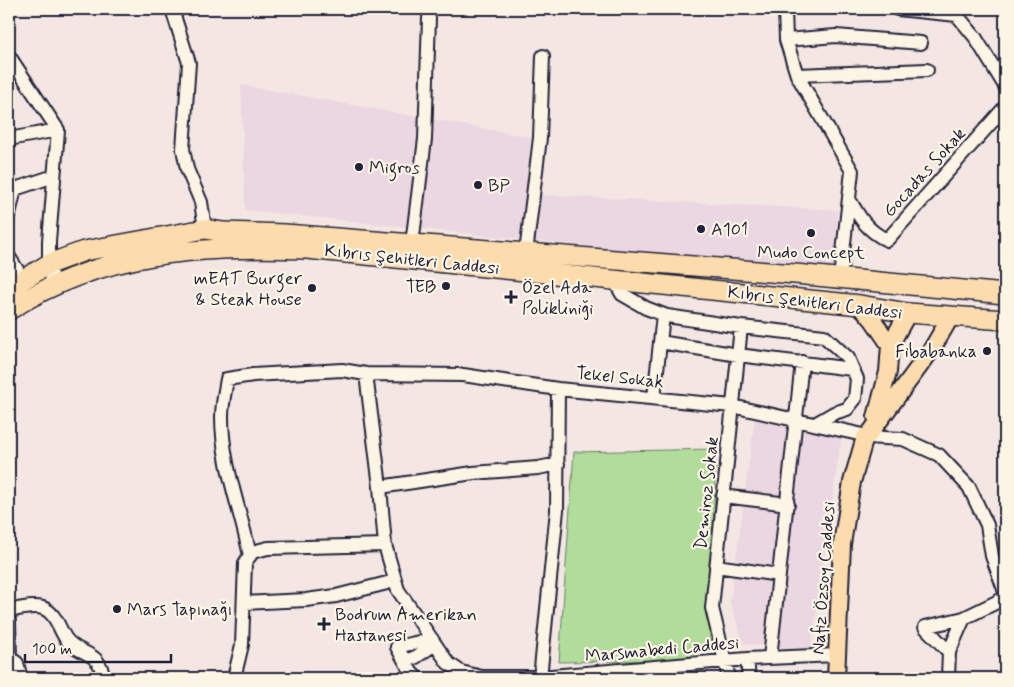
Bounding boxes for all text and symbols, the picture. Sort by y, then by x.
street label: Gocadas Sokak [878,123,972,223]
place label: Migros [369,156,420,182]
marker: Migros [353,161,365,173]
place label: BP [488,174,510,198]
marker: BP [472,179,484,191]
place label: A101 [711,218,748,242]
marker: A101 [695,223,707,235]
marker: Mudo Concept [805,227,817,239]
street label: Kıbrıs Şehitleri Caddesi [323,239,501,281]
place label: Mudo Concept [757,241,865,265]
place label: mEAT Burger & Steak House [194,267,303,312]
place label: TEB [406,275,436,299]
place label: Özel Ada Polikliniği [522,276,593,321]
marker: TEB [440,280,452,292]
street label: Kıbrıs Şehitleri Caddesi [726,280,904,326]
marker: mEAT Burger & Steak House [306,282,318,294]
marker: Özel Ada Polikliniği [504,290,518,304]
place label: Fibabanka [895,340,977,364]
marker: Fibabanka [981,345,993,357]
street label: Tekel Sokak [575,361,665,395]
street label: Demiroz Sokak [689,435,725,551]
street label: Nafiz Özsoy Caddesi [807,501,841,656]
place label: Mars Tapınağı [127,598,232,622]
marker: Mars Tapınağı [111,603,123,615]
place label: Bodrum Amerikan Hastanesi [335,603,477,648]
marker: Bodrum Amerikan Hastanesi [317,617,331,631]
street label: Marsmabedi Caddesi [584,631,740,669]
scale bar [25,632,171,664]
text: 100 m [32,640,72,660]

